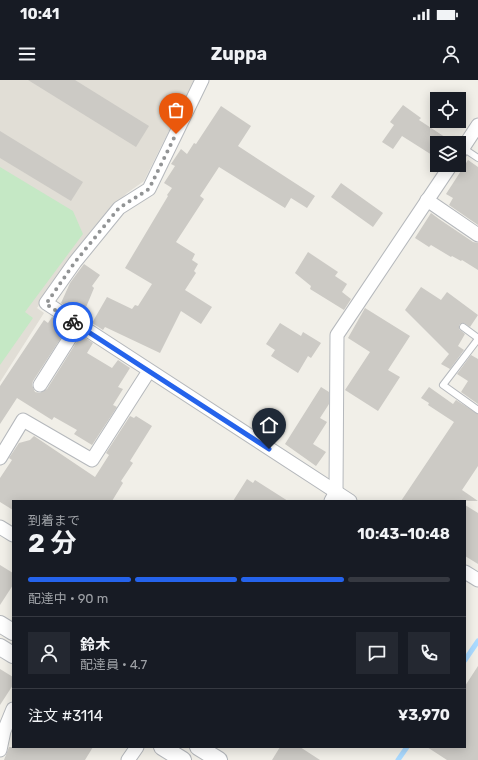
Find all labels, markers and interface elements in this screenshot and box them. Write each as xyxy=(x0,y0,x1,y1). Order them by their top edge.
text: 10:41 xyxy=(20,5,59,23)
icon: menu xyxy=(16,43,38,65)
text: Zuppa xyxy=(211,43,267,65)
icon: person xyxy=(440,43,462,65)
map controls xyxy=(430,92,466,172)
button: locate xyxy=(430,92,466,128)
pin xyxy=(159,93,193,134)
icon: bag xyxy=(165,99,187,121)
button: layers xyxy=(430,136,466,172)
courier xyxy=(53,302,93,342)
icon: bike xyxy=(62,311,84,333)
pin xyxy=(252,408,286,449)
icon: home xyxy=(258,414,280,436)
text: 到着まで xyxy=(28,513,80,528)
text: 10:43–10:48 xyxy=(357,525,450,543)
text: 2 分 xyxy=(28,528,76,559)
text: 配達中 · 90 m xyxy=(28,591,108,606)
button: person xyxy=(28,632,70,674)
button: chat xyxy=(356,632,398,674)
button: phone xyxy=(408,632,450,674)
text: 鈴木 xyxy=(80,636,110,654)
text: 配達員 · 4.7 xyxy=(80,657,147,672)
text: ¥3,970 xyxy=(398,706,450,724)
text: 注文 #3114 xyxy=(28,707,103,725)

